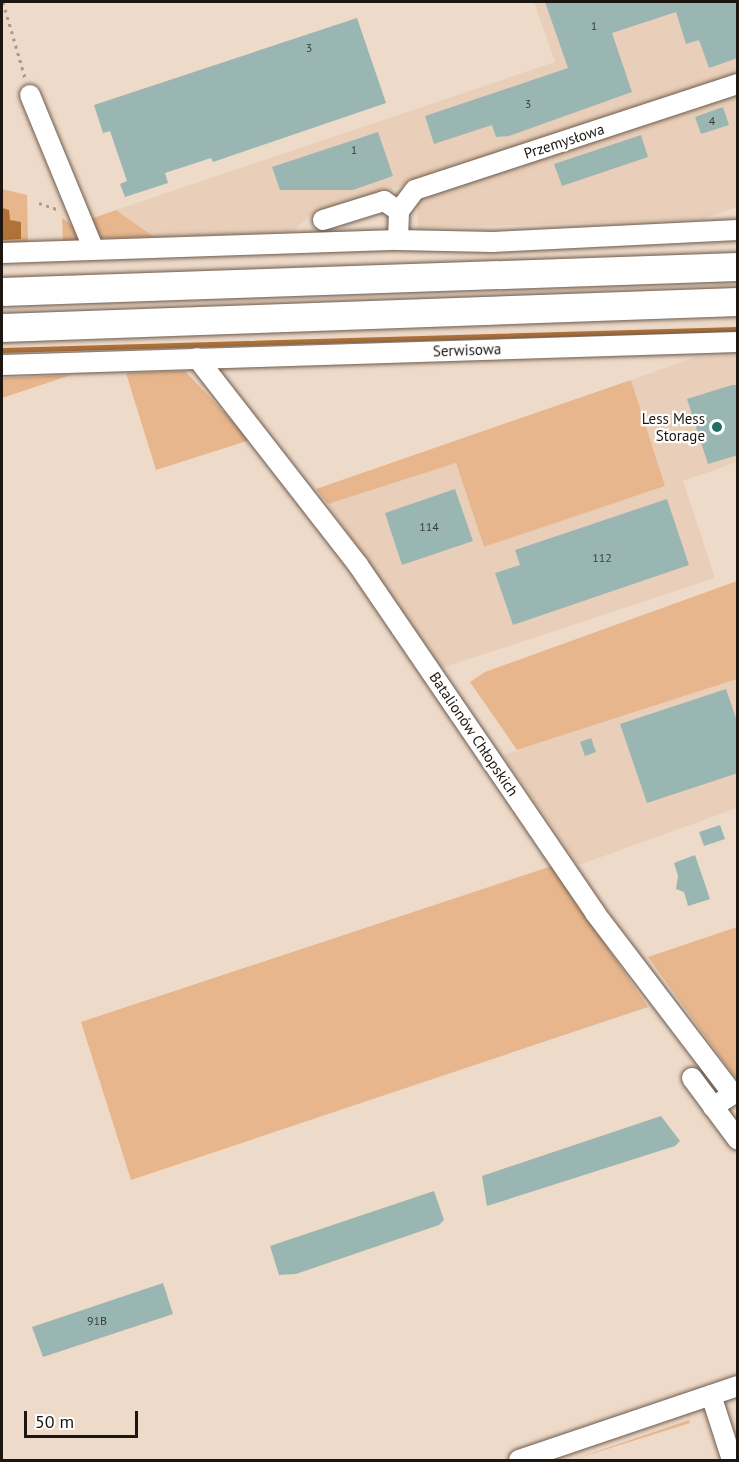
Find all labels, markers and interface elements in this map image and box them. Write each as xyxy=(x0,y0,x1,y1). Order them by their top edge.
house number: 1 xyxy=(591,19,597,33)
house number: 3 xyxy=(306,41,312,55)
house number: 3 xyxy=(525,97,531,111)
house number: 4 xyxy=(709,114,715,128)
street label: Przemysłowa xyxy=(522,120,606,162)
house number: 1 xyxy=(351,143,357,157)
street label: Serwisowa xyxy=(433,340,501,360)
place label: Less Mess Storage xyxy=(642,409,705,444)
marker: Less Mess Storage xyxy=(710,420,724,434)
house number: 114 xyxy=(419,520,439,534)
house number: 112 xyxy=(592,551,612,565)
street label: Batalionów Chłopskich xyxy=(426,668,522,800)
house number: 91B xyxy=(87,1314,107,1328)
scale bar xyxy=(27,1399,141,1437)
text: 50 m xyxy=(35,1410,74,1433)

